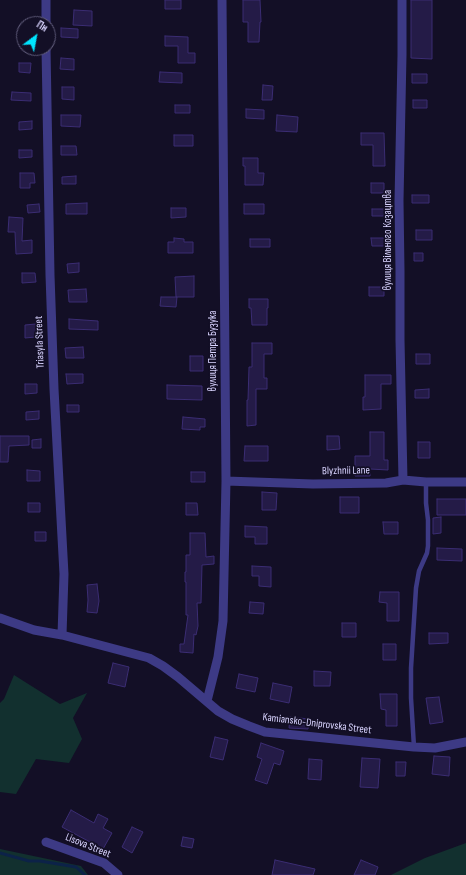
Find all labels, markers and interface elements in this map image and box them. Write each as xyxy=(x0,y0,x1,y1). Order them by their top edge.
north arrow xyxy=(16,16,56,56)
text: Пн xyxy=(34,18,50,35)
street label: вулиця Вільного Козацтва xyxy=(381,190,395,290)
street label: вулиця Петра Бузука xyxy=(206,311,220,391)
street label: Triasyla Street xyxy=(32,316,48,368)
street label: Blyzhnii Lane xyxy=(322,464,370,478)
street label: Kamiansko-Dniprovska Street xyxy=(262,711,372,737)
street label: Lisova Street xyxy=(63,831,113,861)

